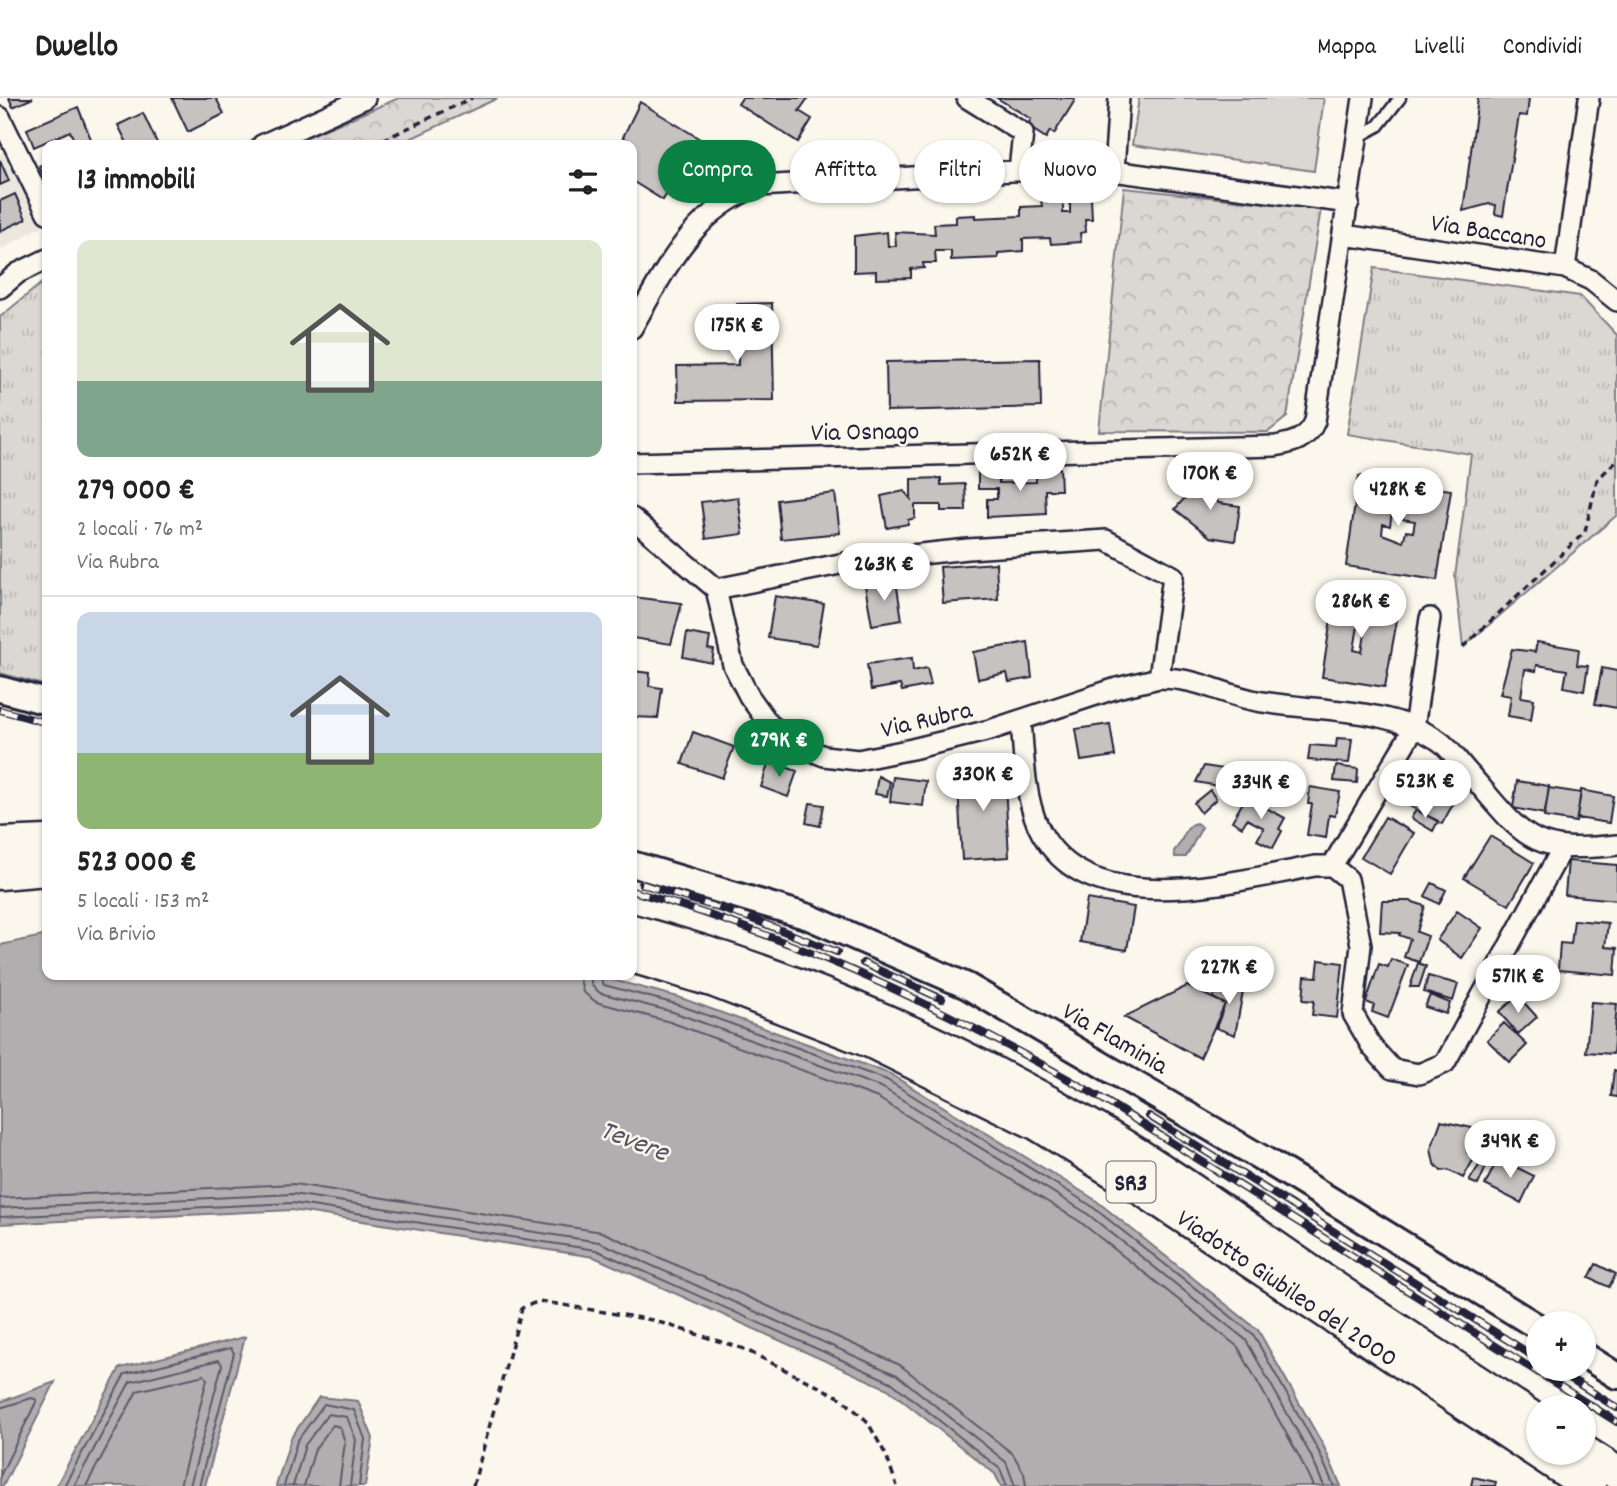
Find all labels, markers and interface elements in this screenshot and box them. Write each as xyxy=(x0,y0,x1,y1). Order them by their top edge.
text: Dwello xyxy=(35,25,118,72)
text: Mappa xyxy=(1317,31,1376,65)
text: Livelli xyxy=(1414,31,1465,65)
text: Condividi xyxy=(1503,31,1582,65)
chip: Compra xyxy=(658,140,776,203)
chip: Affitta xyxy=(790,140,900,203)
chip: Filtri xyxy=(914,140,1005,203)
chip: Nuovo xyxy=(1019,140,1121,203)
text: 13 immobili xyxy=(77,161,195,204)
icon: filters xyxy=(564,163,602,201)
street label: Via Baccano xyxy=(1428,206,1549,261)
icon: home xyxy=(277,285,403,411)
pin: 175K € xyxy=(680,304,794,364)
text: 175K € xyxy=(710,310,764,343)
street label: Via Osnago xyxy=(811,414,920,453)
pin: 652K € xyxy=(963,434,1077,493)
text: 652K € xyxy=(990,439,1050,472)
pin: 170K € xyxy=(1153,452,1267,512)
text: 170K € xyxy=(1182,458,1238,491)
pin: 428K € xyxy=(1341,468,1455,528)
text: 279 000 € xyxy=(77,471,195,514)
text: 428K € xyxy=(1369,474,1427,507)
text: 2 locali · 76 m² xyxy=(77,514,203,547)
pin: 263K € xyxy=(827,544,941,603)
text: Via Rubra xyxy=(77,547,159,580)
text: 263K € xyxy=(854,549,914,582)
pin: 286K € xyxy=(1304,580,1418,640)
text: 286K € xyxy=(1331,586,1391,619)
icon: home xyxy=(277,657,403,783)
street label: Via Rubra xyxy=(878,693,977,750)
pin: 279K € xyxy=(722,720,836,779)
text: 279K € xyxy=(750,725,808,758)
pin: 330K € xyxy=(926,754,1040,813)
text: 330K € xyxy=(952,759,1014,792)
pin: 523K € xyxy=(1368,760,1482,820)
pin: 334K € xyxy=(1204,762,1318,821)
text: 523K € xyxy=(1395,766,1455,799)
text: 334K € xyxy=(1232,767,1290,800)
text: 523 000 € xyxy=(77,843,197,886)
text: 5 locali · 153 m² xyxy=(77,886,209,919)
text: Via Brivio xyxy=(77,919,156,952)
pin: 227K € xyxy=(1172,946,1286,1006)
text: 227K € xyxy=(1200,952,1258,985)
pin: 571K € xyxy=(1461,956,1575,1015)
text: 571K € xyxy=(1491,961,1545,994)
street label: Via Flaminia xyxy=(1054,995,1175,1086)
water label: Tevere xyxy=(593,1112,675,1176)
pin: 349K € xyxy=(1453,1121,1567,1180)
text: 349K € xyxy=(1480,1126,1540,1159)
road number: SR3 xyxy=(1106,1162,1156,1202)
street label: Viadotto Giubileo del 2000 xyxy=(1168,1202,1404,1378)
map controls xyxy=(1526,1311,1596,1465)
button: + xyxy=(1526,1311,1596,1381)
button: − xyxy=(1526,1395,1596,1465)

